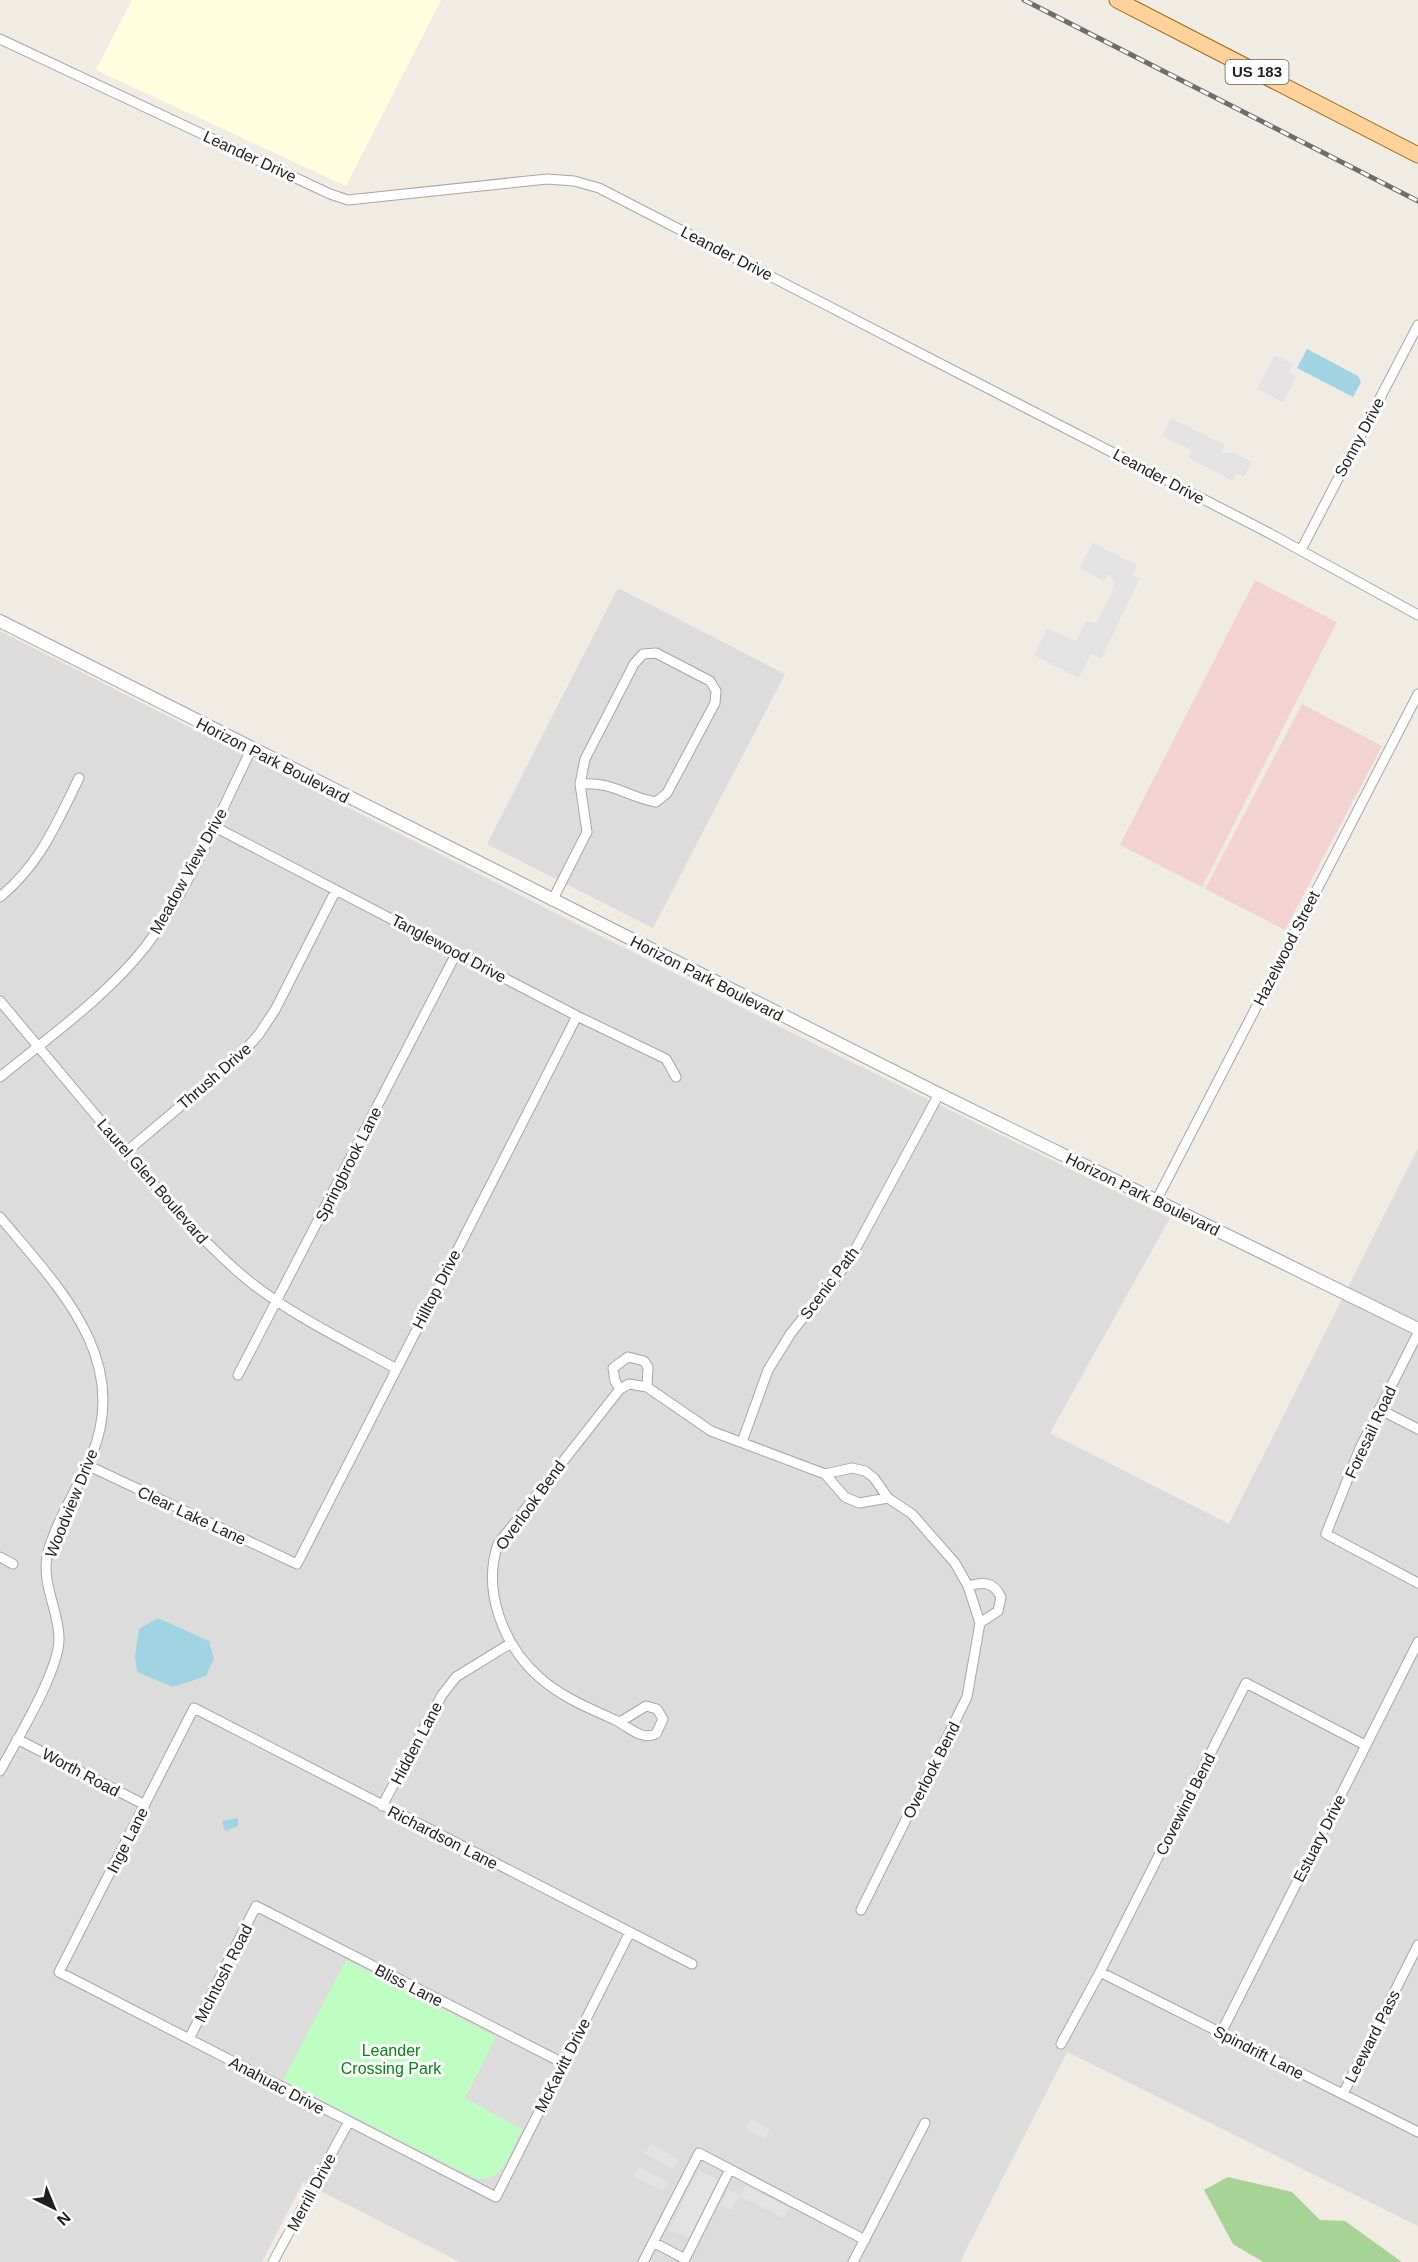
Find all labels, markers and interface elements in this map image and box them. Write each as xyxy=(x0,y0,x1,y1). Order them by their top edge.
road number: US 183 xyxy=(1226,60,1288,84)
street label: Leander Drive xyxy=(201,128,299,185)
street label: Leander Drive xyxy=(678,223,775,284)
street label: Sonny Drive xyxy=(1331,395,1387,480)
street label: Leander Drive xyxy=(1110,445,1207,508)
street label: Horizon Park Boulevard xyxy=(194,715,352,806)
street label: Meadow View Drive xyxy=(147,805,230,937)
street label: Hazelwood Street xyxy=(1250,888,1323,1008)
street label: Tanglewood Drive xyxy=(389,911,509,986)
street label: Horizon Park Boulevard xyxy=(628,933,786,1024)
street label: Thrush Drive xyxy=(174,1040,255,1113)
street label: Springbrook Lane xyxy=(312,1104,385,1224)
street label: Laurel Glen Boulevard xyxy=(94,1116,211,1247)
street label: Horizon Park Boulevard xyxy=(1063,1150,1222,1239)
street label: Scenic Path xyxy=(797,1244,862,1323)
street label: Hilltop Drive xyxy=(409,1247,464,1332)
street label: Foresail Road xyxy=(1342,1383,1399,1481)
street label: Woodview Drive xyxy=(42,1446,101,1560)
street label: Overlook Bend xyxy=(492,1457,568,1553)
street label: Clear Lake Lane xyxy=(135,1483,249,1548)
street label: Hidden Lane xyxy=(388,1699,445,1787)
street label: Overlook Bend xyxy=(900,1719,963,1821)
street label: Worth Road xyxy=(39,1745,122,1800)
street label: Covewind Bend xyxy=(1152,1750,1218,1858)
street label: Estuary Drive xyxy=(1290,1792,1349,1885)
street label: Richardson Lane xyxy=(385,1802,501,1873)
street label: Inge Lane xyxy=(104,1805,151,1876)
street label: McIntosh Road xyxy=(191,1921,255,2025)
street label: Bliss Lane xyxy=(372,1961,446,2010)
street label: Leeward Pass xyxy=(1342,1987,1403,2085)
street label: McKavitt Drive xyxy=(531,2015,593,2115)
street label: Spindrift Lane xyxy=(1211,2022,1307,2082)
park label: Leander Crossing Park xyxy=(341,2042,442,2077)
street label: Anahuac Drive xyxy=(226,2053,327,2118)
street label: Merrill Drive xyxy=(284,2150,339,2234)
north arrow xyxy=(24,2178,84,2238)
text: N xyxy=(54,2208,74,2229)

